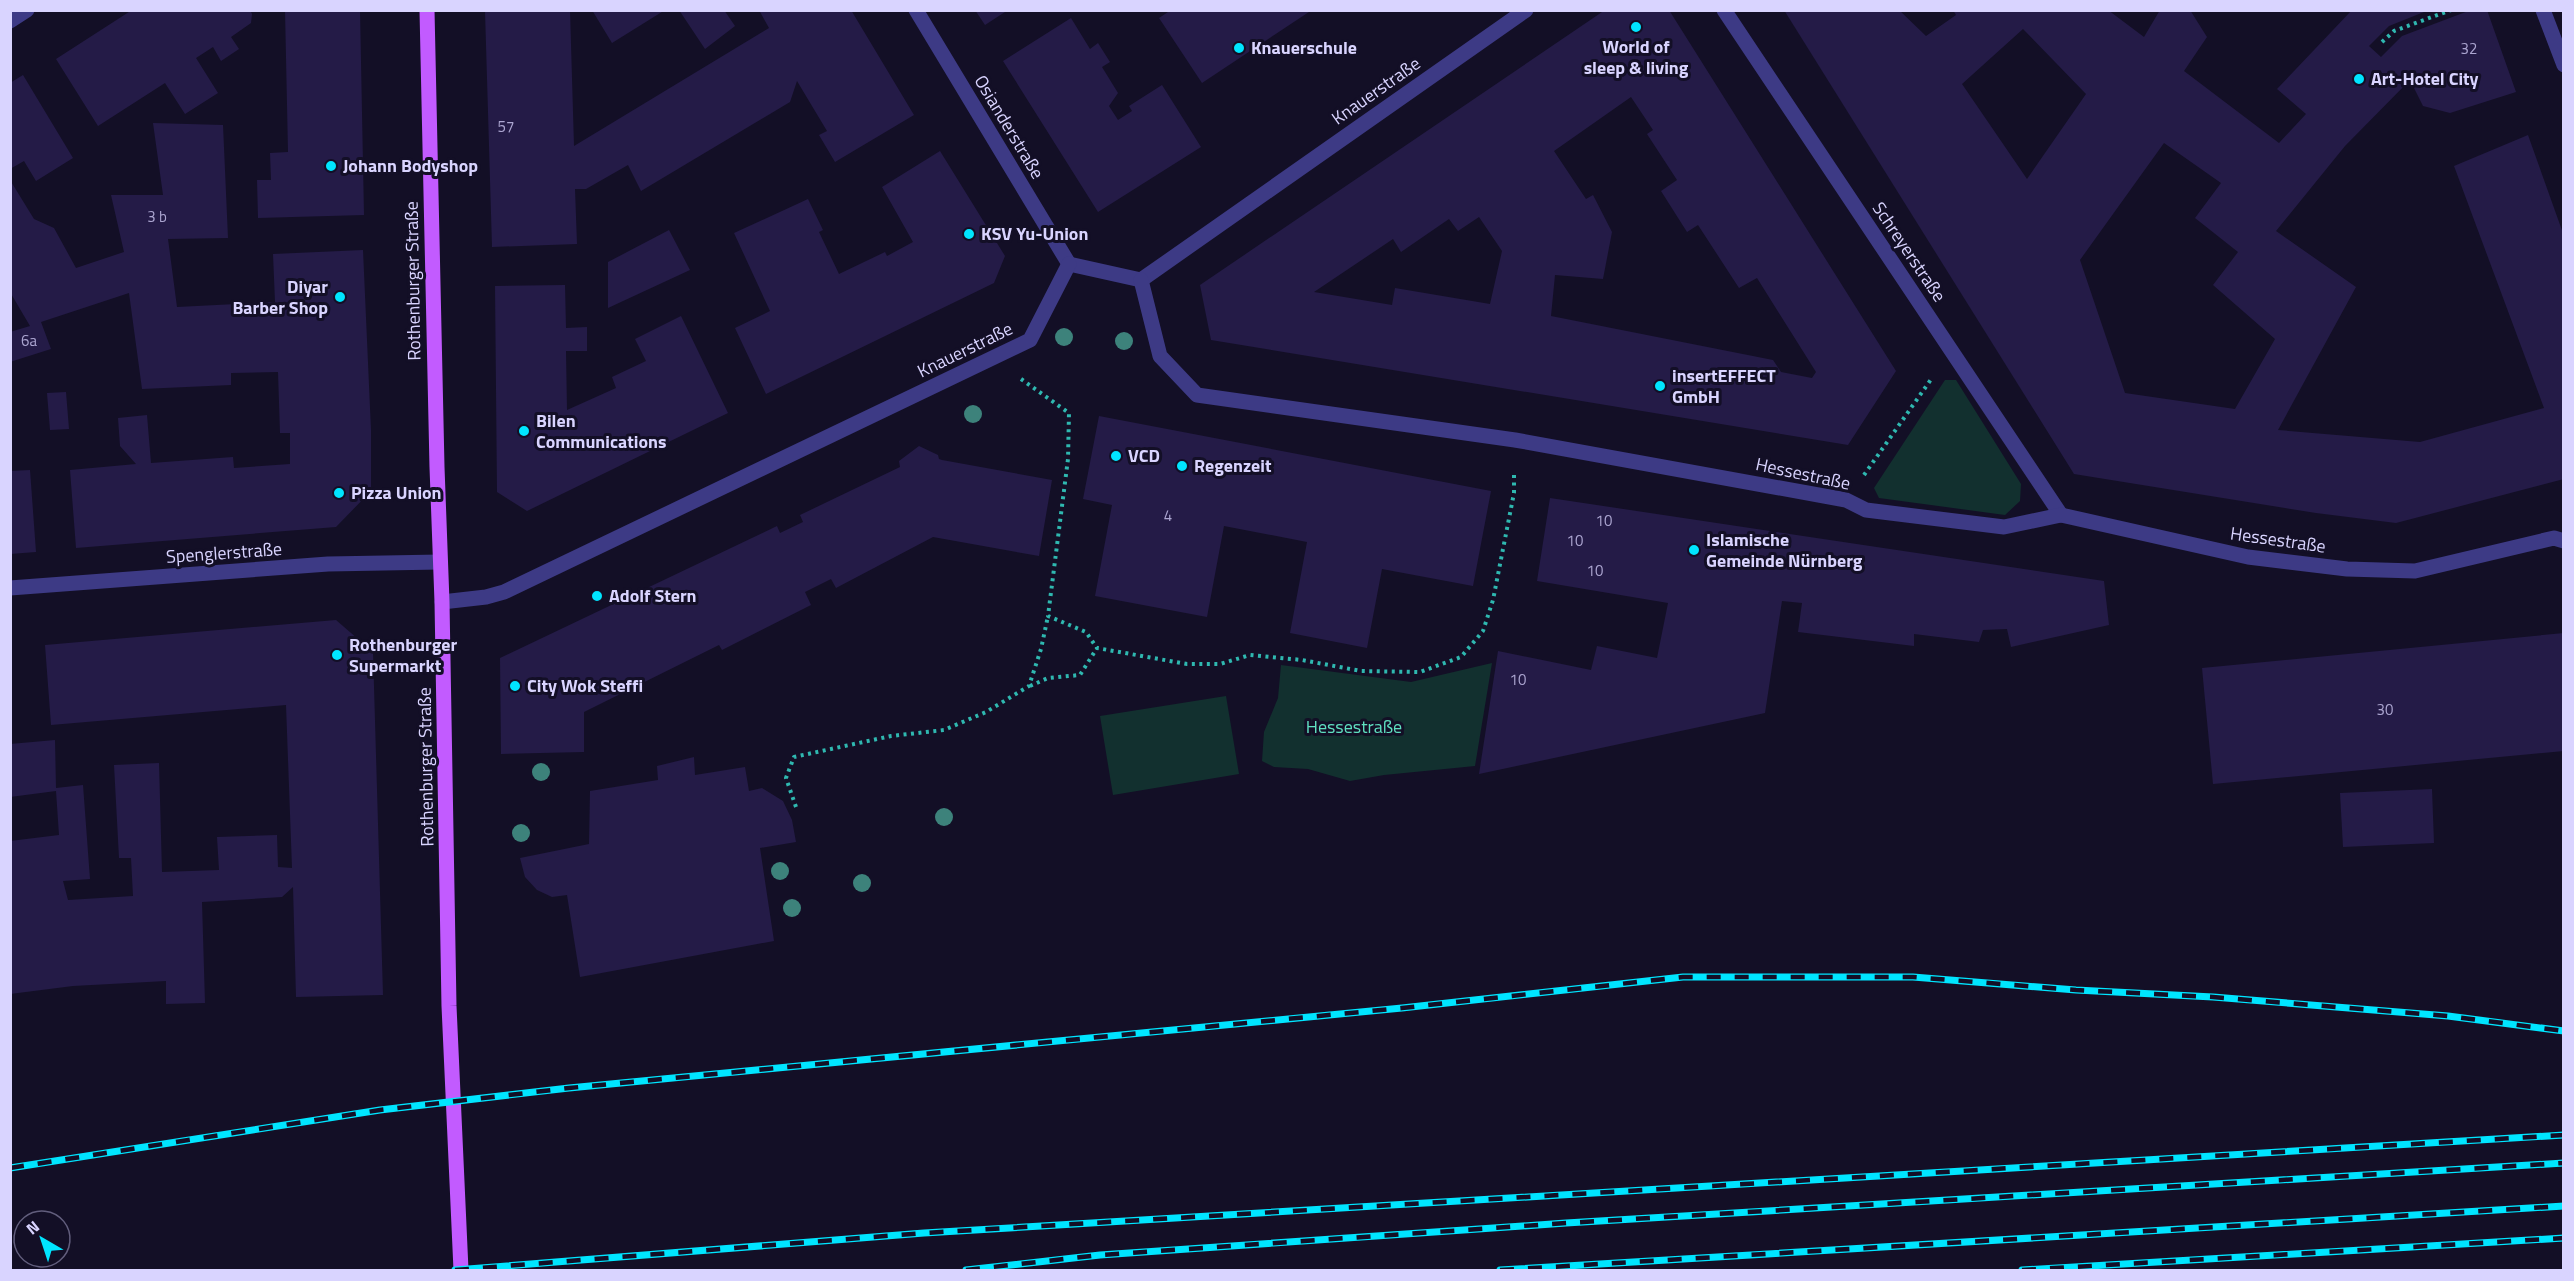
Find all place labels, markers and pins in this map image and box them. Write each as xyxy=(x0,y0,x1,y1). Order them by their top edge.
marker: World of sleep & living xyxy=(1629,20,1643,34)
place label: World of sleep & living xyxy=(1584,33,1689,81)
place label: Knauerschule xyxy=(1251,34,1357,61)
marker: Knauerschule xyxy=(1232,41,1246,55)
place label: Art-Hotel City xyxy=(2371,65,2479,92)
marker: Art-Hotel City xyxy=(2352,72,2366,86)
place label: Johann Bodyshop xyxy=(343,152,478,179)
marker: Johann Bodyshop xyxy=(324,159,338,173)
place label: KSV Yu-Union xyxy=(981,220,1088,247)
marker: KSV Yu-Union xyxy=(962,227,976,241)
place label: Diyar Barber Shop xyxy=(232,273,328,321)
marker: Diyar Barber Shop xyxy=(333,290,347,304)
place label: insertEFFECT GmbH xyxy=(1672,362,1776,410)
marker: insertEFFECT GmbH xyxy=(1653,379,1667,393)
place label: Bilen Communications xyxy=(536,407,666,455)
marker: Bilen Communications xyxy=(517,424,531,438)
place label: VCD xyxy=(1128,442,1160,469)
marker: VCD xyxy=(1109,449,1123,463)
place label: Regenzeit xyxy=(1194,452,1272,479)
marker: Regenzeit xyxy=(1175,459,1189,473)
place label: Pizza Union xyxy=(351,479,442,506)
marker: Pizza Union xyxy=(332,486,346,500)
place label: Islamische Gemeinde Nürnberg xyxy=(1706,526,1863,574)
marker: Islamische Gemeinde Nürnberg xyxy=(1687,543,1701,557)
place label: Adolf Stern xyxy=(609,582,697,609)
marker: Adolf Stern xyxy=(590,589,604,603)
place label: Rothenburger Supermarkt xyxy=(349,631,457,679)
marker: Rothenburger Supermarkt xyxy=(330,648,344,662)
place label: City Wok Steffi xyxy=(527,672,643,699)
marker: City Wok Steffi xyxy=(508,679,522,693)

